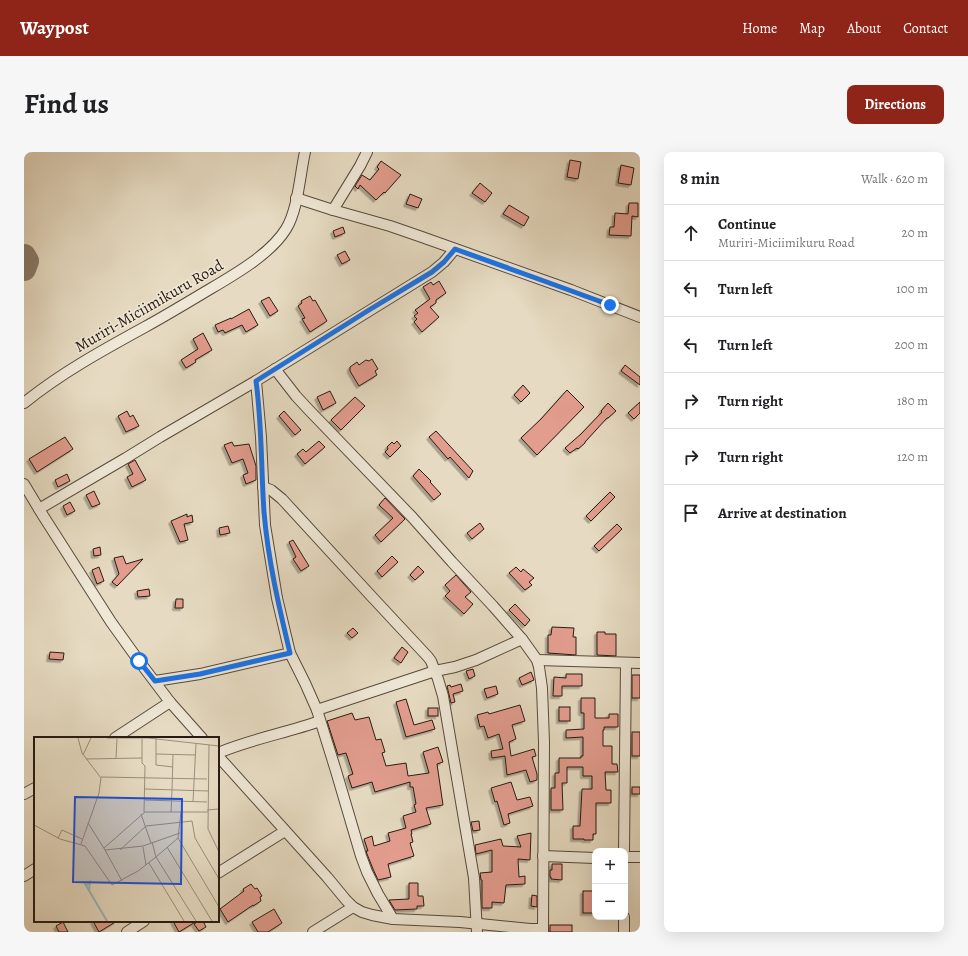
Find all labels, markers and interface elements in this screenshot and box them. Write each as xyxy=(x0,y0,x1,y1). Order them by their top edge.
text: Waypost xyxy=(20,15,89,41)
text: Home xyxy=(742,19,777,38)
text: Map xyxy=(799,19,825,38)
text: About xyxy=(847,19,881,38)
text: Contact xyxy=(903,19,948,38)
text: Find us xyxy=(24,85,109,123)
button: Directions xyxy=(847,85,944,124)
text: 8 min xyxy=(680,167,720,190)
text: Walk · 620 m xyxy=(861,170,928,187)
text: Continue xyxy=(718,214,776,234)
icon: ahead xyxy=(680,222,702,244)
text: 20 m xyxy=(902,224,928,241)
text: Muriri-Miciimikuru Road xyxy=(718,234,855,251)
street label: Muriri-Miciimikuru Road xyxy=(71,254,228,358)
icon: left xyxy=(680,278,702,300)
text: Turn left xyxy=(718,279,773,299)
text: 100 m xyxy=(896,280,928,297)
route end xyxy=(601,296,619,314)
icon: left xyxy=(680,334,702,356)
text: Turn left xyxy=(718,335,773,355)
text: 200 m xyxy=(895,336,928,353)
icon: right xyxy=(680,390,702,412)
text: Turn right xyxy=(718,391,783,411)
text: 180 m xyxy=(897,392,928,409)
icon: right xyxy=(680,446,702,468)
text: Turn right xyxy=(718,447,783,467)
text: 120 m xyxy=(897,448,928,465)
icon: arrive xyxy=(680,502,702,524)
text: Arrive at destination xyxy=(718,503,847,523)
route start xyxy=(130,652,148,670)
inset map xyxy=(34,737,219,922)
map controls xyxy=(592,848,628,920)
button: + xyxy=(592,848,628,884)
button: − xyxy=(592,884,628,920)

